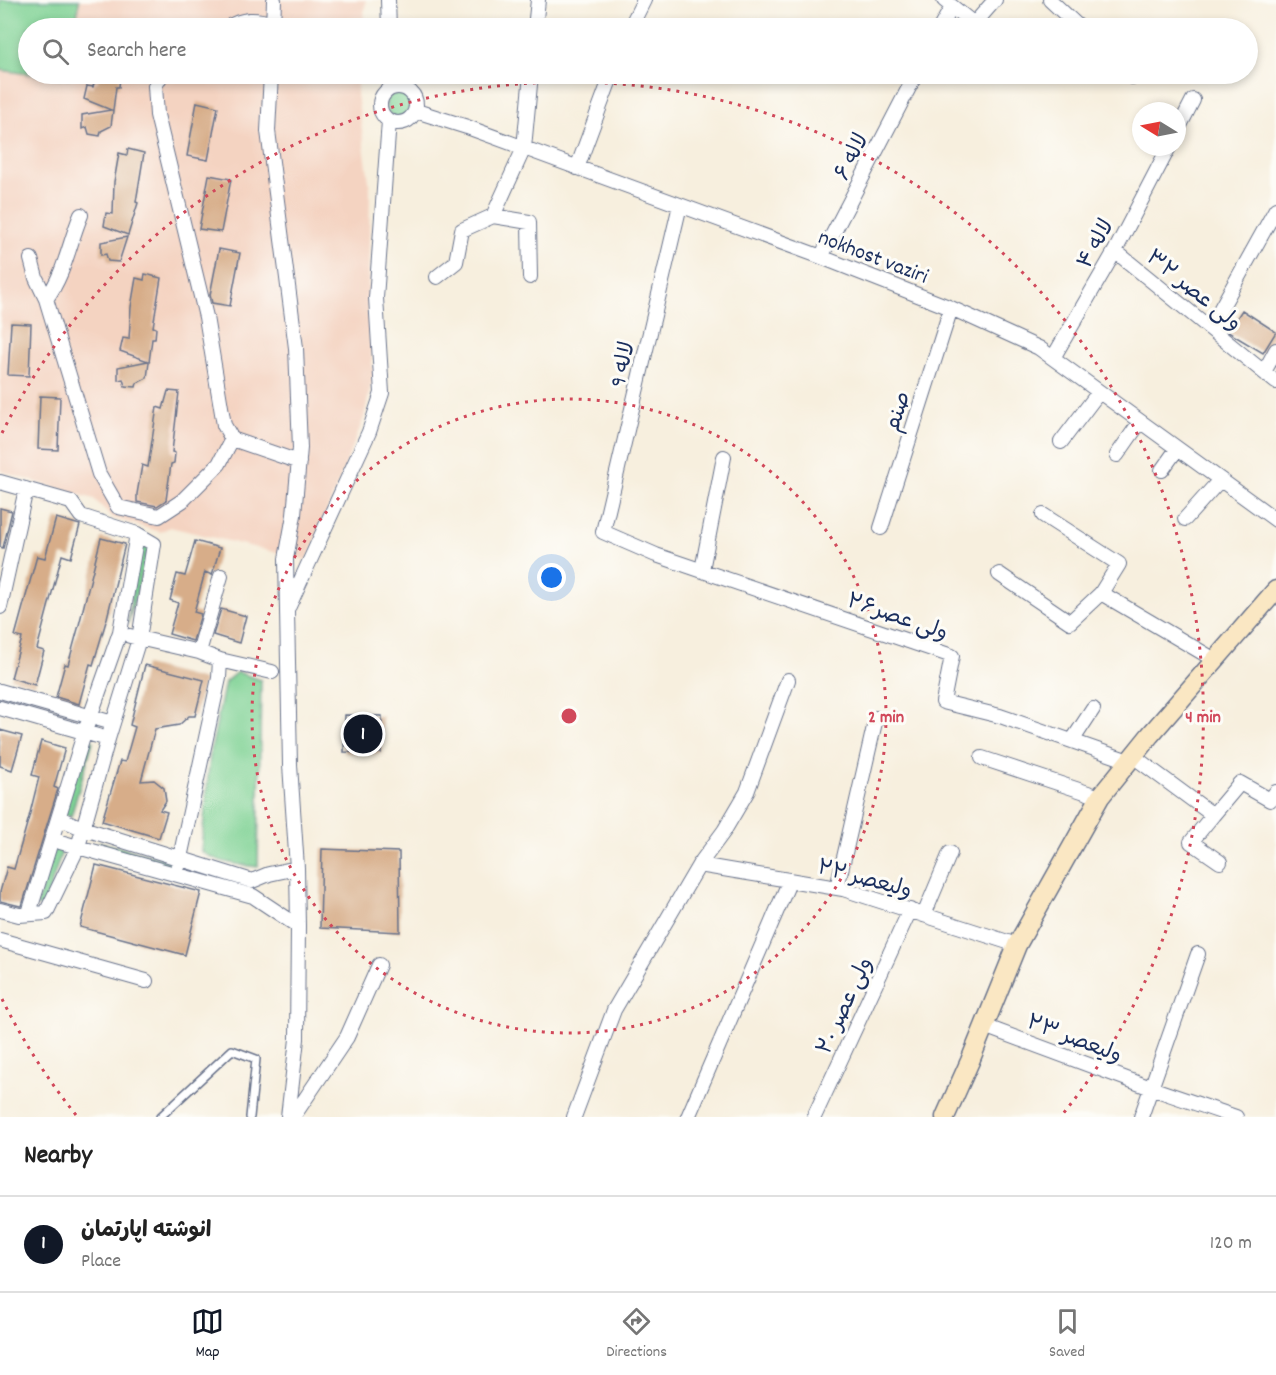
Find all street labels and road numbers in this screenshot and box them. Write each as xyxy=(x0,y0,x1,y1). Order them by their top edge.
street label: لاله ۶ xyxy=(828,129,878,187)
street label: لاله ۴ xyxy=(1071,214,1123,275)
street label: nokhost vaziri xyxy=(813,223,932,293)
street label: ولی عصر ۳۲ xyxy=(1138,244,1247,340)
street label: لاله 9 xyxy=(604,339,645,391)
street label: صنم xyxy=(878,388,920,436)
street label: ولی عصر۲۶ xyxy=(842,587,952,650)
street label: ولیعصر ۲۲ xyxy=(813,853,915,908)
street label: ولی عصر ۲۰ xyxy=(810,953,882,1060)
street label: ولیعصر ۲۳ xyxy=(1022,1008,1126,1073)

